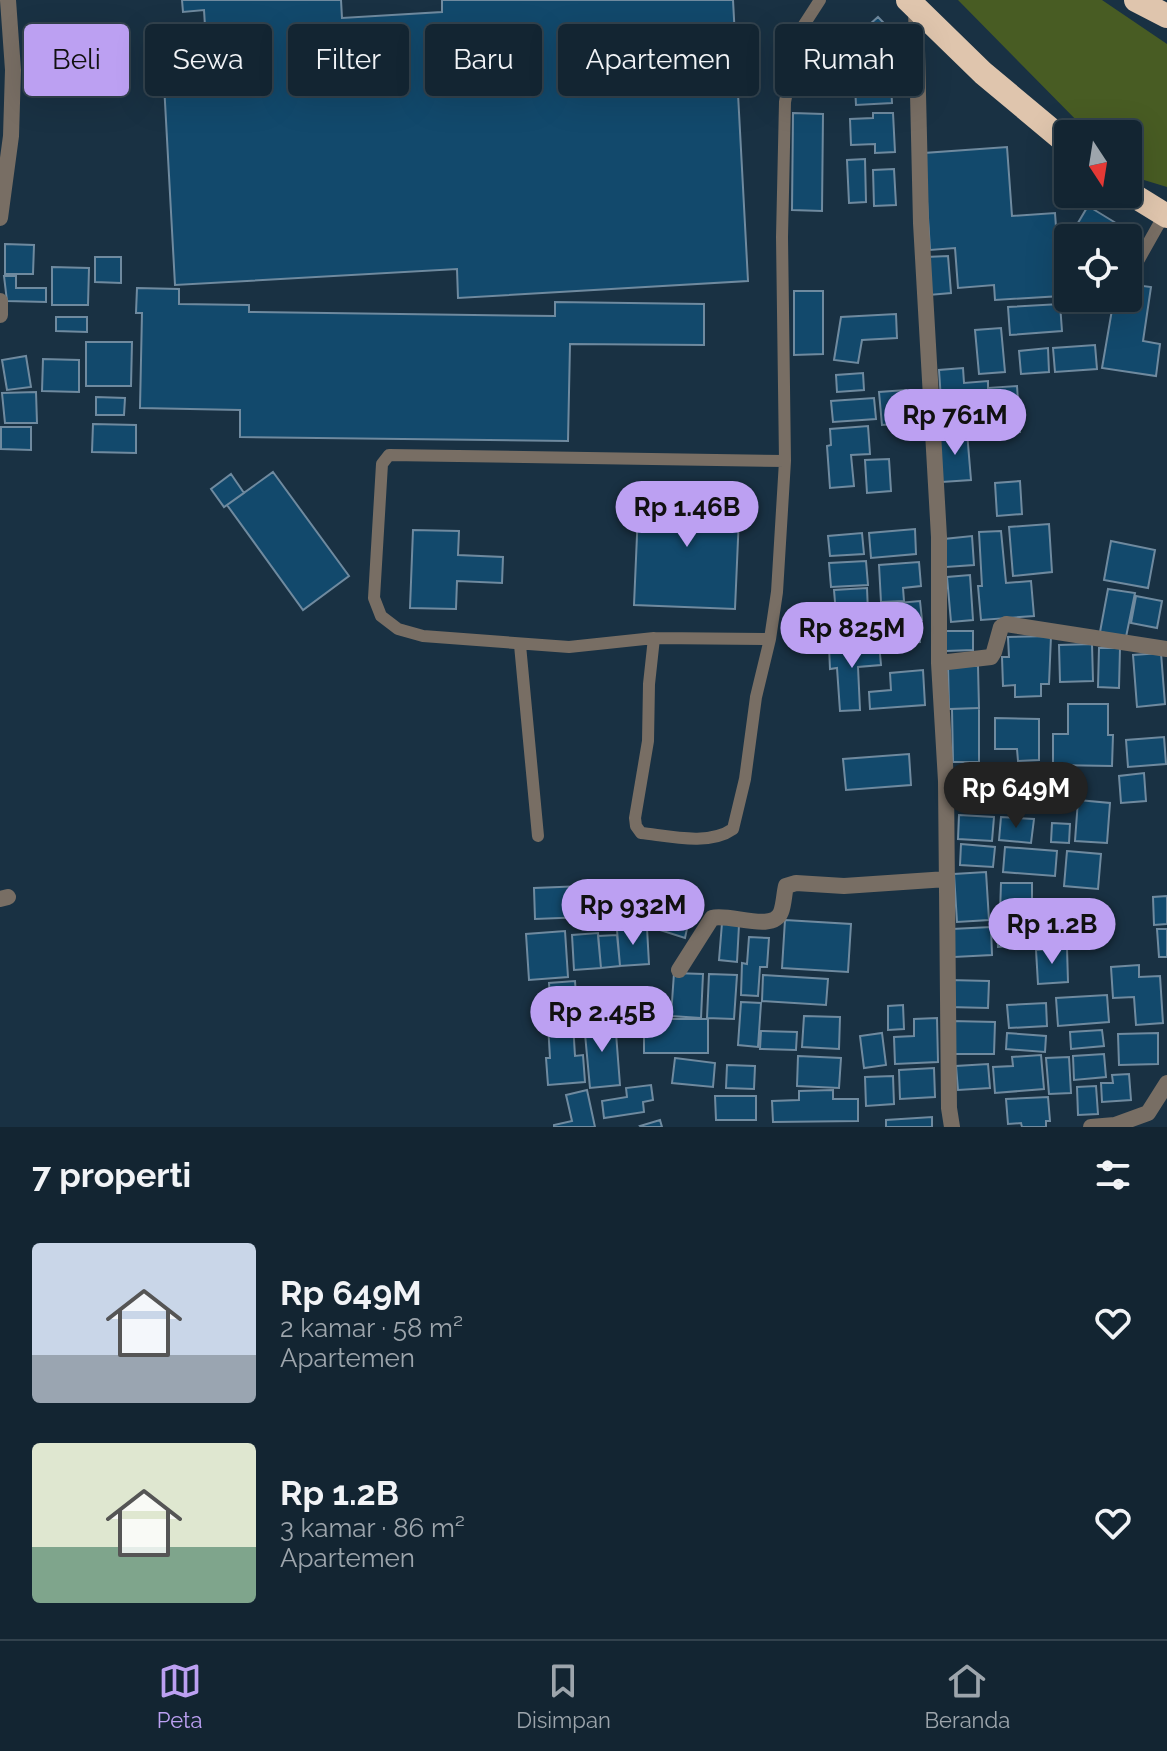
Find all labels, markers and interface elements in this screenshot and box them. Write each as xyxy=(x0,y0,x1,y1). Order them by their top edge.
chip: Beli xyxy=(24,24,129,96)
chip: Sewa xyxy=(145,24,272,96)
chip: Filter xyxy=(288,24,409,96)
chip: Baru xyxy=(425,24,542,96)
chip: Apartemen xyxy=(558,24,759,96)
chip: Rumah xyxy=(775,24,923,96)
north arrow xyxy=(1054,120,1142,208)
map controls xyxy=(1054,120,1142,312)
button: locate xyxy=(1054,224,1142,312)
pin: Rp 761M xyxy=(881,389,1029,457)
text: Rp 761M xyxy=(902,400,1008,430)
pin: Rp 1.46B xyxy=(604,481,770,549)
text: Rp 1.46B xyxy=(634,492,740,522)
pin: Rp 825M xyxy=(778,602,926,670)
text: Rp 825M xyxy=(798,613,906,643)
pin: Rp 649M xyxy=(942,762,1090,830)
text: Rp 649M xyxy=(962,773,1070,803)
pin: Rp 932M xyxy=(559,879,707,947)
text: Rp 932M xyxy=(580,890,686,920)
pin: Rp 1.2B xyxy=(978,898,1126,966)
text: Rp 1.2B xyxy=(1007,909,1097,939)
pin: Rp 2.45B xyxy=(519,986,685,1054)
text: Rp 2.45B xyxy=(548,997,656,1027)
icon: filters xyxy=(1091,1153,1135,1197)
text: 7 properti xyxy=(32,1155,191,1195)
text: Rp 649M xyxy=(280,1273,422,1313)
icon: home xyxy=(96,1275,192,1371)
icon: heart xyxy=(1091,1301,1135,1345)
text: 2 kamar · 58 m² xyxy=(280,1313,463,1343)
text: Apartemen xyxy=(280,1343,415,1373)
text: Rp 1.2B xyxy=(280,1473,399,1513)
icon: home xyxy=(96,1475,192,1571)
icon: heart xyxy=(1091,1501,1135,1545)
text: 3 kamar · 86 m² xyxy=(280,1513,465,1543)
text: Apartemen xyxy=(280,1543,415,1573)
tab: Peta xyxy=(157,1659,202,1733)
tab: Disimpan xyxy=(516,1659,611,1733)
tab: Beranda xyxy=(924,1659,1010,1733)

